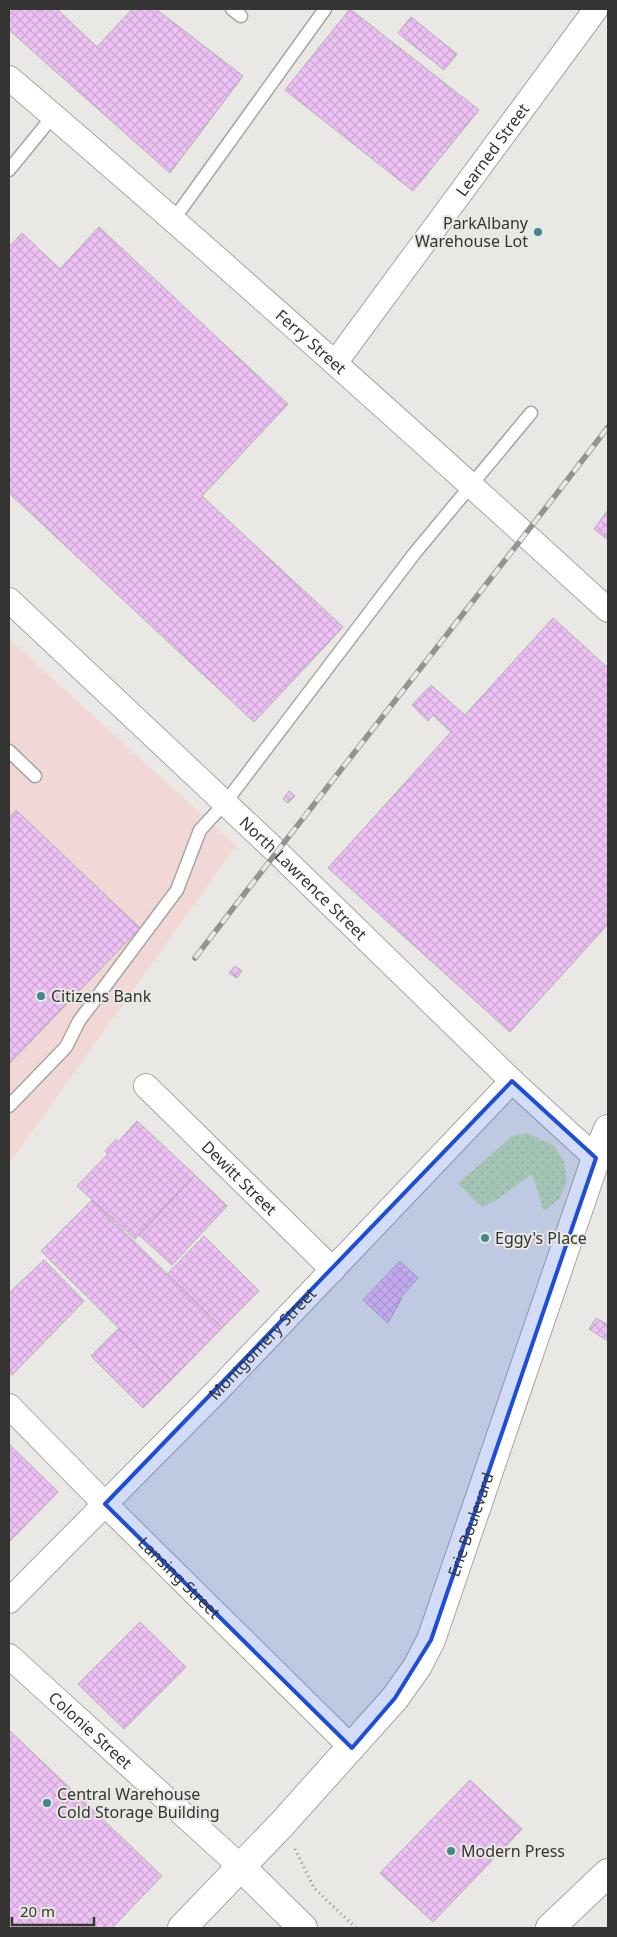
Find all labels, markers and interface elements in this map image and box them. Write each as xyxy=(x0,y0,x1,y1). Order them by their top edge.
street label: Learned Street xyxy=(451,98,534,201)
place label: ParkAlbany Warehouse Lot xyxy=(415,212,529,252)
marker: ParkAlbany Warehouse Lot xyxy=(532,226,544,238)
street label: Ferry Street xyxy=(271,304,351,379)
street label: North Lawrence Street xyxy=(235,811,372,945)
place label: Citizens Bank xyxy=(51,985,152,1007)
marker: Citizens Bank xyxy=(35,990,47,1002)
street label: Dewitt Street xyxy=(197,1136,282,1220)
place label: Eggy's Place xyxy=(495,1227,587,1249)
marker: Eggy's Place xyxy=(479,1232,491,1244)
street label: Montgomery Street xyxy=(203,1283,321,1404)
street label: Erie Boulevard xyxy=(442,1469,499,1580)
street label: Lansing Street xyxy=(134,1532,226,1623)
street label: Colonie Street xyxy=(44,1686,137,1774)
place label: Central Warehouse Cold Storage Building xyxy=(57,1783,220,1823)
marker: Central Warehouse Cold Storage Building xyxy=(41,1797,53,1809)
place label: Modern Press xyxy=(461,1840,565,1862)
marker: Modern Press xyxy=(445,1845,457,1857)
scale bar xyxy=(12,1894,95,1926)
text: 20 m xyxy=(20,1901,55,1921)

